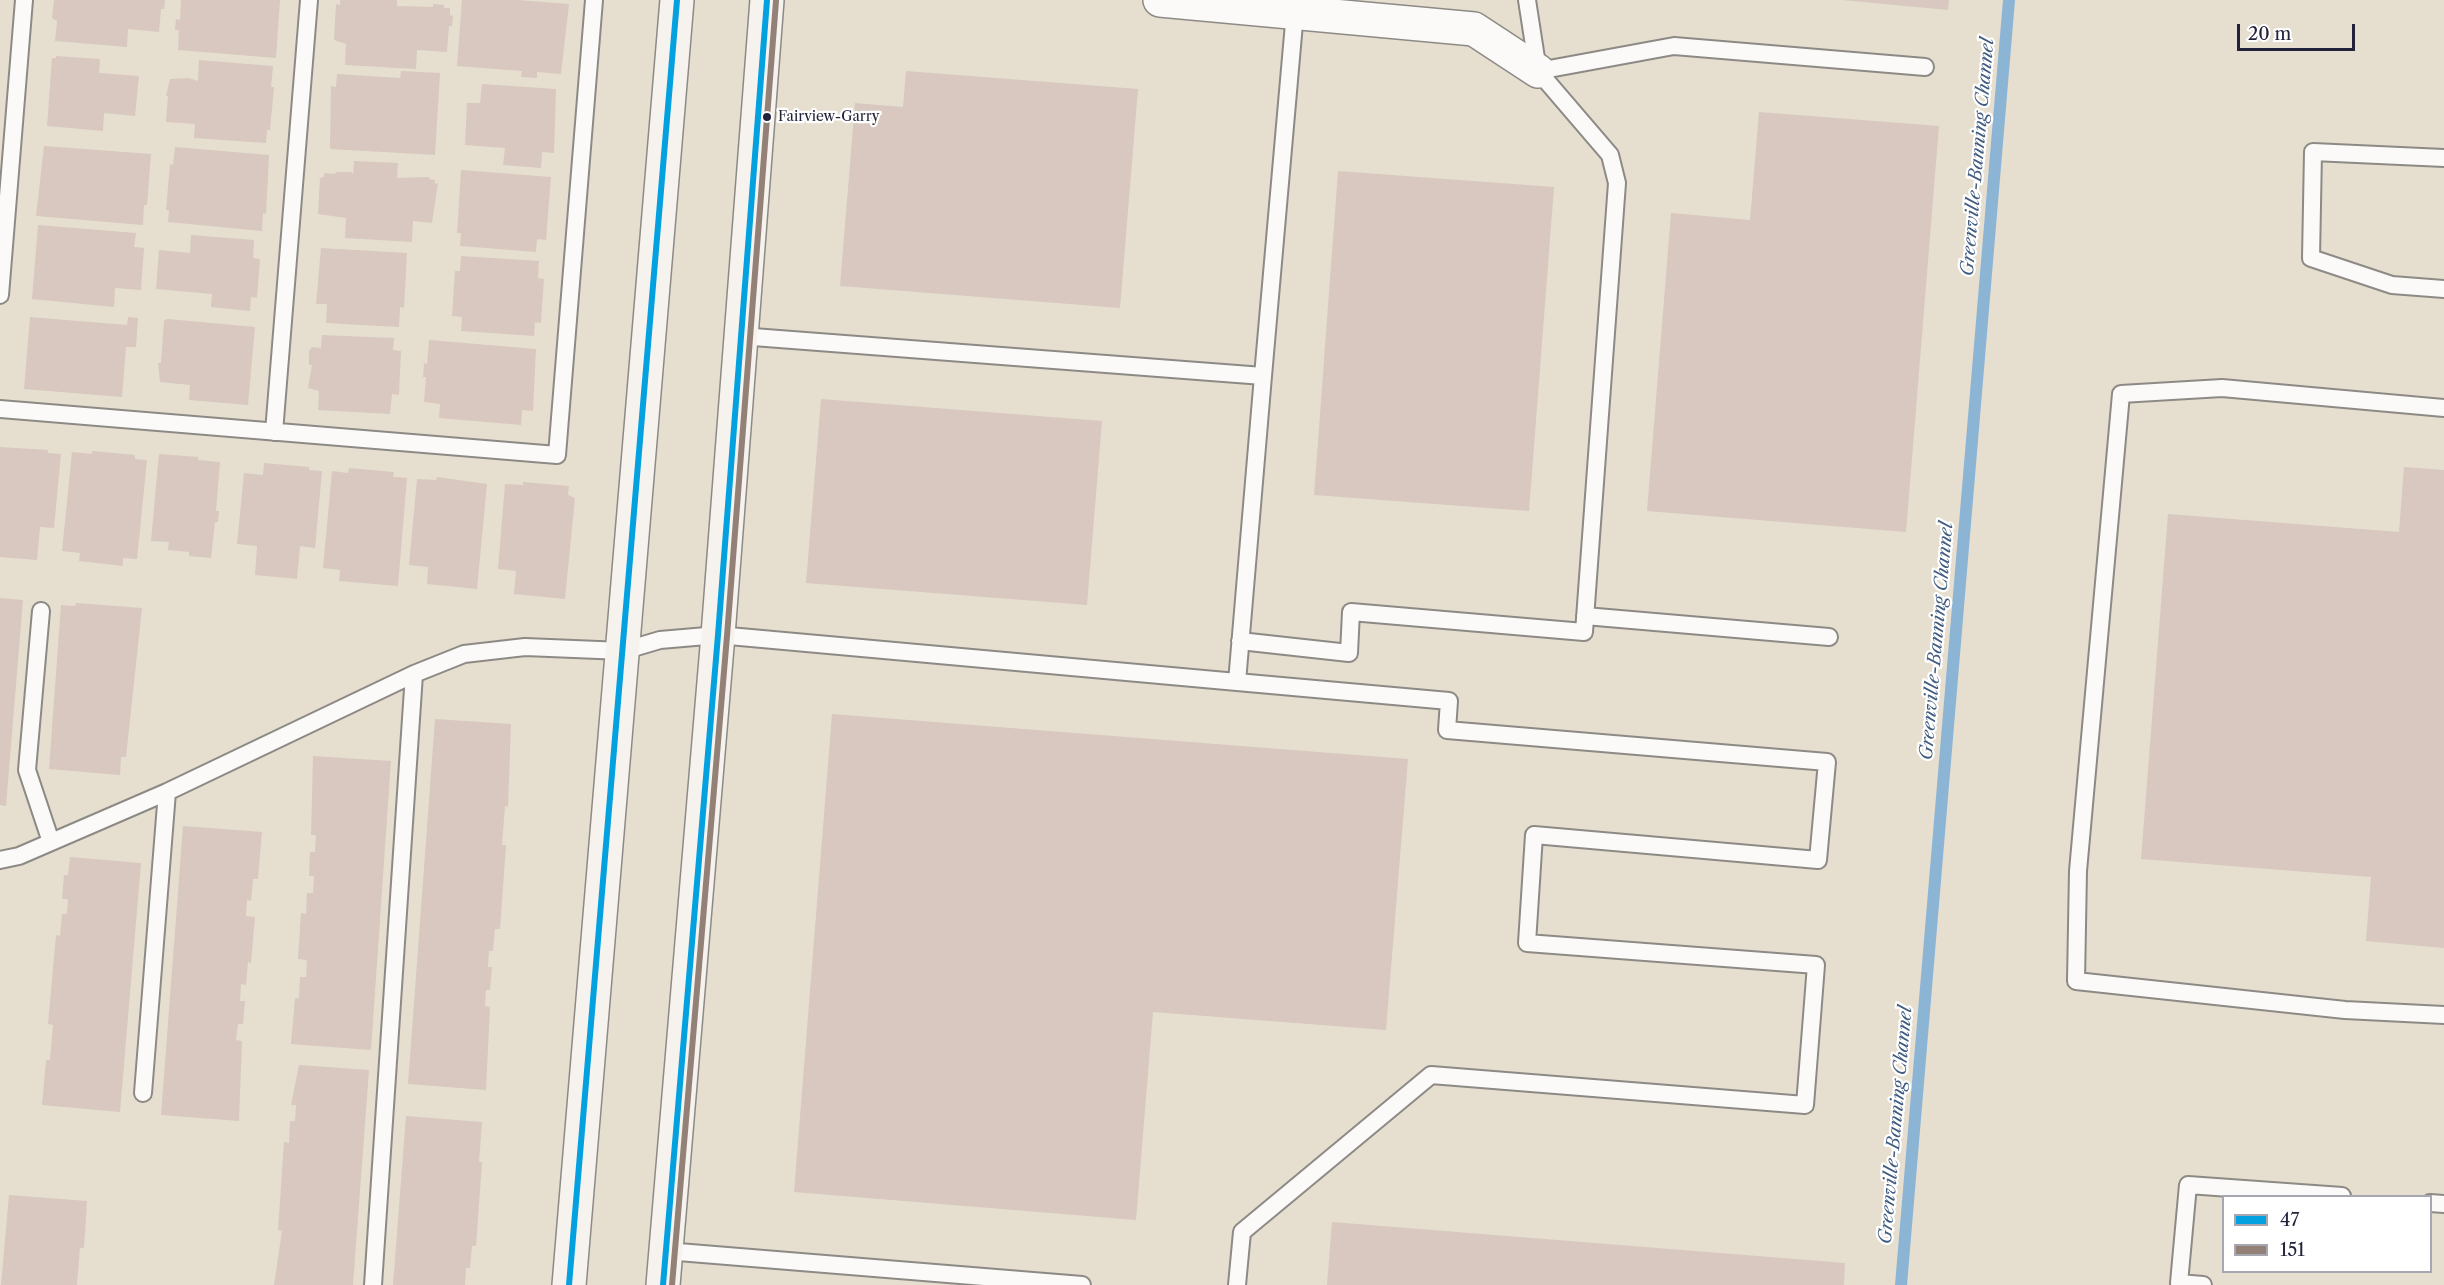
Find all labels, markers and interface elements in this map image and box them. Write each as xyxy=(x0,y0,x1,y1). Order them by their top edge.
scale bar xyxy=(2240,12,2358,50)
text: 20 m xyxy=(2248,23,2291,45)
water label: Greenville-Banning Channel xyxy=(1957,37,1999,277)
place label: Fairview-Garry xyxy=(778,109,879,125)
marker: Fairview-Garry xyxy=(761,111,773,123)
water label: Greenville-Banning Channel xyxy=(1916,521,1958,761)
water label: Greenville-Banning Channel xyxy=(1875,1005,1917,1245)
legend xyxy=(2222,1195,2432,1273)
text: 47 xyxy=(2280,1209,2299,1231)
text: 151 xyxy=(2280,1239,2305,1261)

